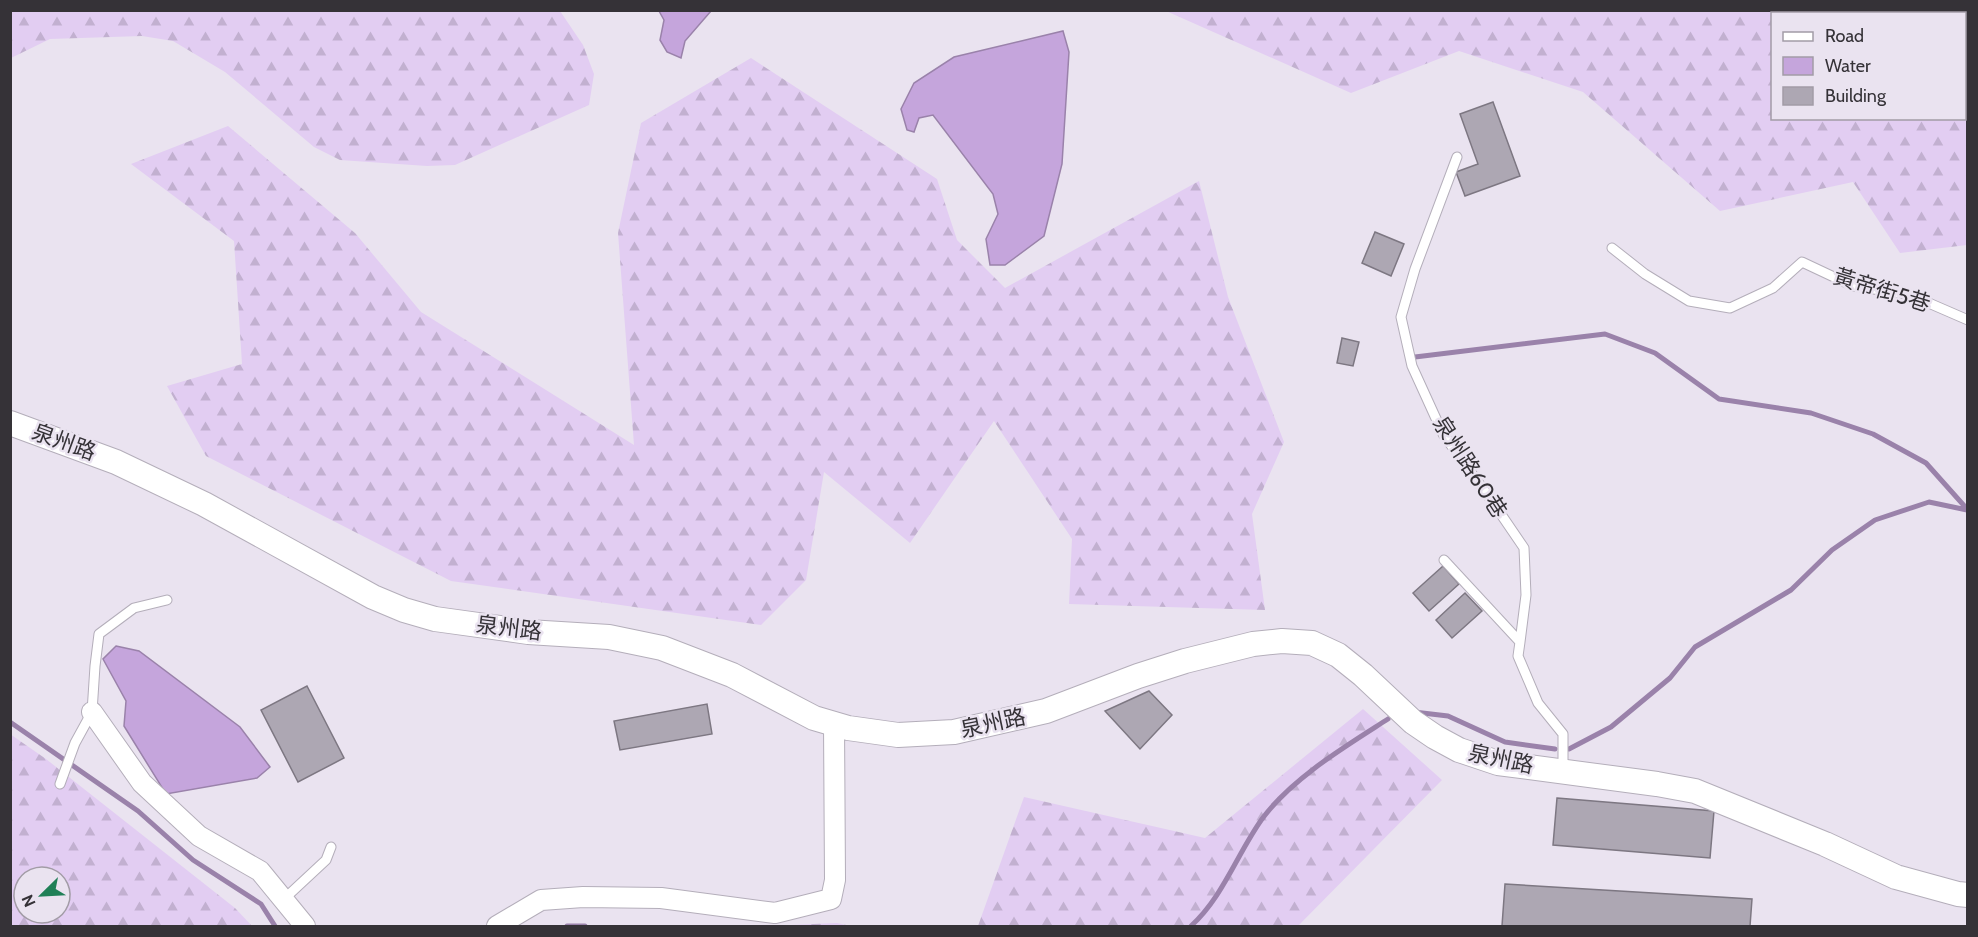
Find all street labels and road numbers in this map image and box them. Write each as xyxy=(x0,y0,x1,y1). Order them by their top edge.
street label: 黃帝街5巷 xyxy=(1830,262,1934,318)
street label: 泉州路60巷 xyxy=(1427,411,1513,523)
street label: 泉州路 xyxy=(28,418,100,466)
street label: 泉州路 xyxy=(475,611,543,645)
street label: 泉州路 xyxy=(958,703,1028,743)
street label: 泉州路 xyxy=(1466,739,1536,779)

